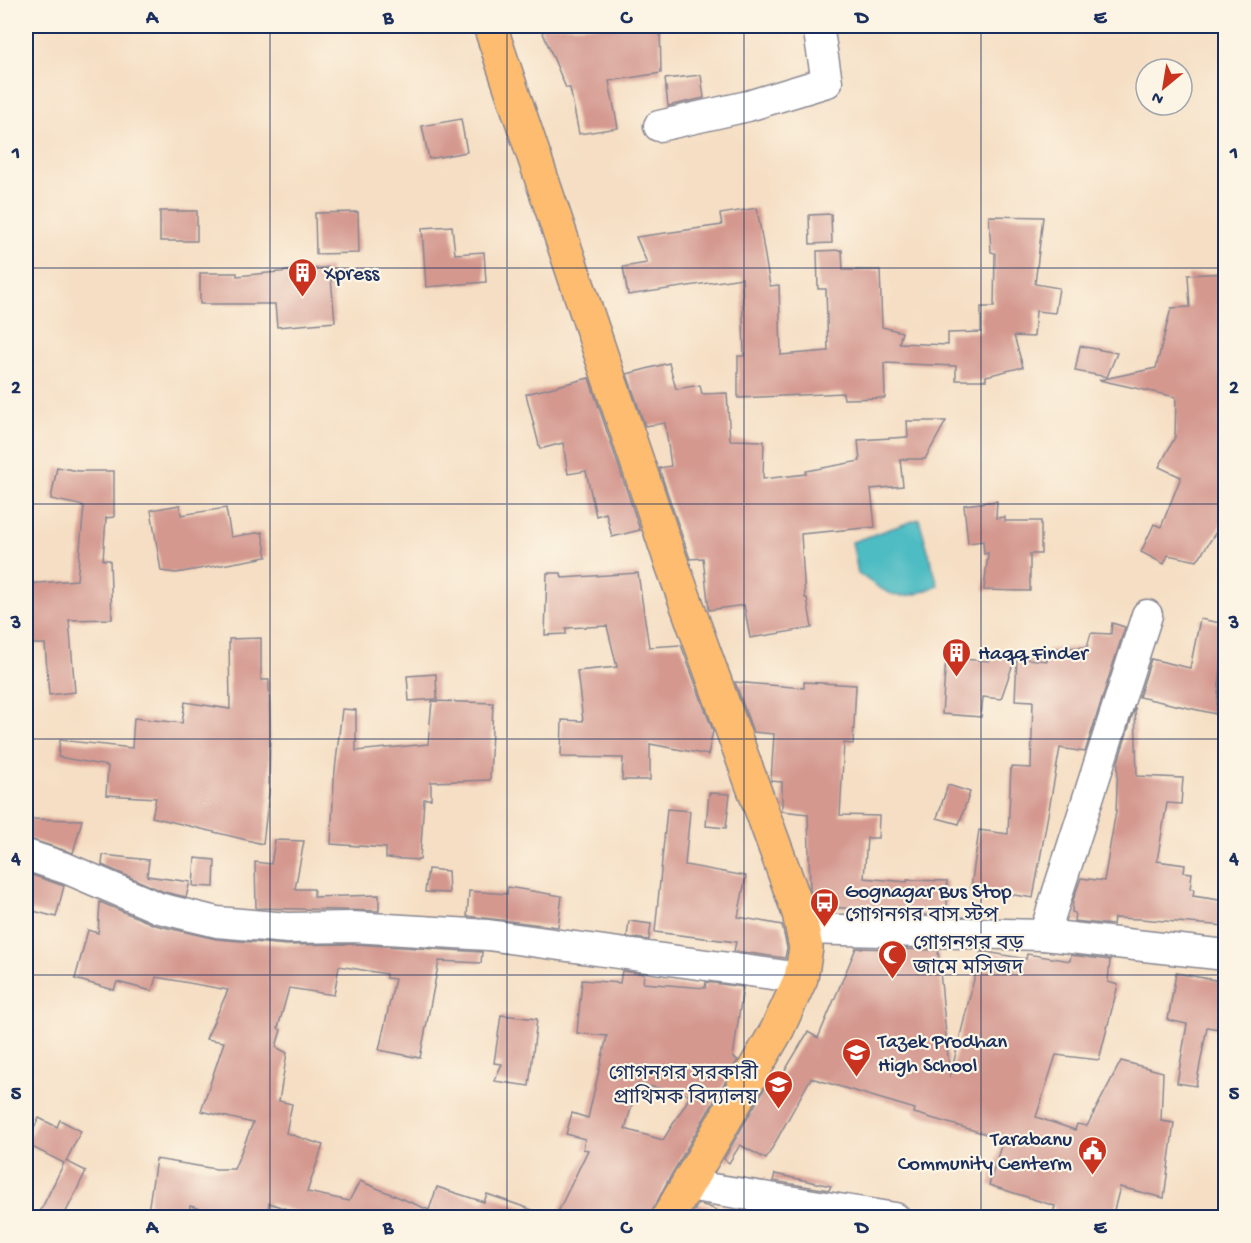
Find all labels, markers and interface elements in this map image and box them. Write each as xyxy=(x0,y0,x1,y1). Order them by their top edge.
text: A xyxy=(145,8,160,31)
text: B xyxy=(382,8,394,31)
text: C xyxy=(620,8,634,31)
text: D xyxy=(853,8,869,31)
text: E xyxy=(1094,8,1108,31)
north arrow xyxy=(1134,57,1194,117)
text: N xyxy=(1149,86,1168,108)
text: 1 xyxy=(11,143,20,166)
text: 1 xyxy=(1229,143,1238,166)
building icon: Xpress xyxy=(287,256,319,298)
place label: Xpress xyxy=(323,263,380,288)
text: 2 xyxy=(11,378,21,401)
text: 2 xyxy=(1229,378,1239,401)
text: 3 xyxy=(10,613,21,636)
text: 3 xyxy=(1228,613,1239,636)
building icon: Haqq Finder xyxy=(941,636,973,678)
place label: Haqq Finder xyxy=(978,643,1089,668)
text: 4 xyxy=(10,849,21,872)
text: 4 xyxy=(1228,849,1239,872)
place label: Gognagar Bus Stop গোগনগর বাস স্টপ xyxy=(845,881,1012,930)
bus stop icon: Gognagar Bus Stop গোগনগর বাস স্টপ xyxy=(808,886,840,928)
place label: গোগনগর বড় জামে মসিজদ xyxy=(912,933,1025,982)
mosque icon: গোগনগর বড় জামে মসিজদ xyxy=(876,938,908,980)
place label: Tazek Prodhan High School xyxy=(877,1031,1007,1080)
school or university icon: Tazek Prodhan High School xyxy=(841,1036,873,1078)
place label: গোগনগর সরকারী প্রাথিমক বিদ্যালয় xyxy=(609,1060,759,1112)
school or university icon: গোগনগর সরকারী প্রাথিমক বিদ্যালয় xyxy=(763,1068,795,1110)
text: 5 xyxy=(11,1084,22,1107)
text: 5 xyxy=(1229,1084,1240,1107)
place label: Tarabanu Community Centerm xyxy=(898,1129,1072,1178)
public building icon: Tarabanu Community Centerm xyxy=(1077,1134,1109,1176)
text: A xyxy=(145,1218,160,1241)
text: B xyxy=(382,1218,394,1241)
text: C xyxy=(620,1218,634,1241)
text: D xyxy=(853,1218,869,1241)
text: E xyxy=(1094,1218,1108,1241)

